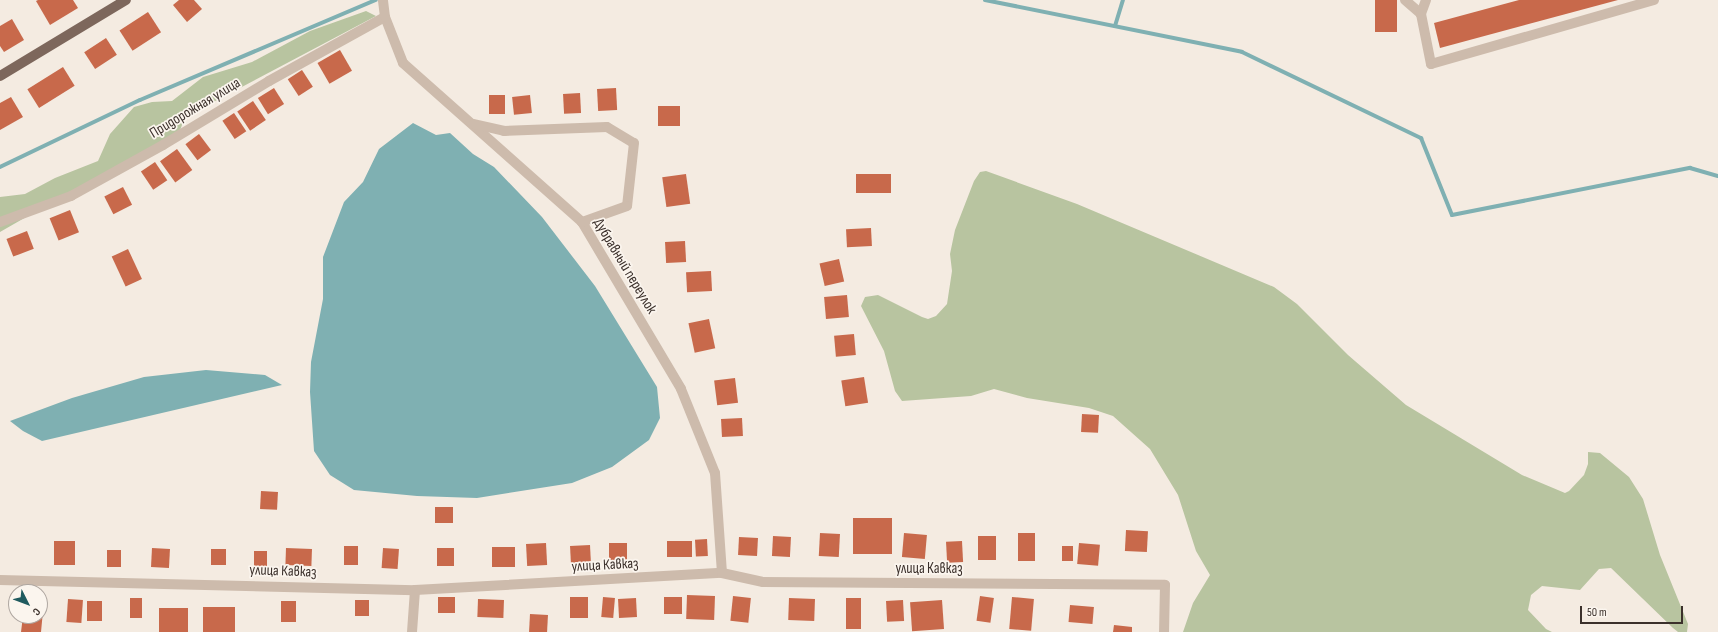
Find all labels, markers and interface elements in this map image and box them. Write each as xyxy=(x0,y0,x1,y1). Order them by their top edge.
street label: Придорожная улица xyxy=(146,74,244,142)
street label: Дубравный переулок xyxy=(589,215,661,317)
street label: улица Кавказ xyxy=(571,554,639,576)
street label: улица Кавказ xyxy=(895,560,963,578)
street label: улица Кавказ xyxy=(249,561,317,581)
north arrow xyxy=(8,584,48,624)
scale bar xyxy=(1582,598,1685,624)
text: С xyxy=(30,605,43,618)
text: 50 m xyxy=(1587,605,1607,620)

